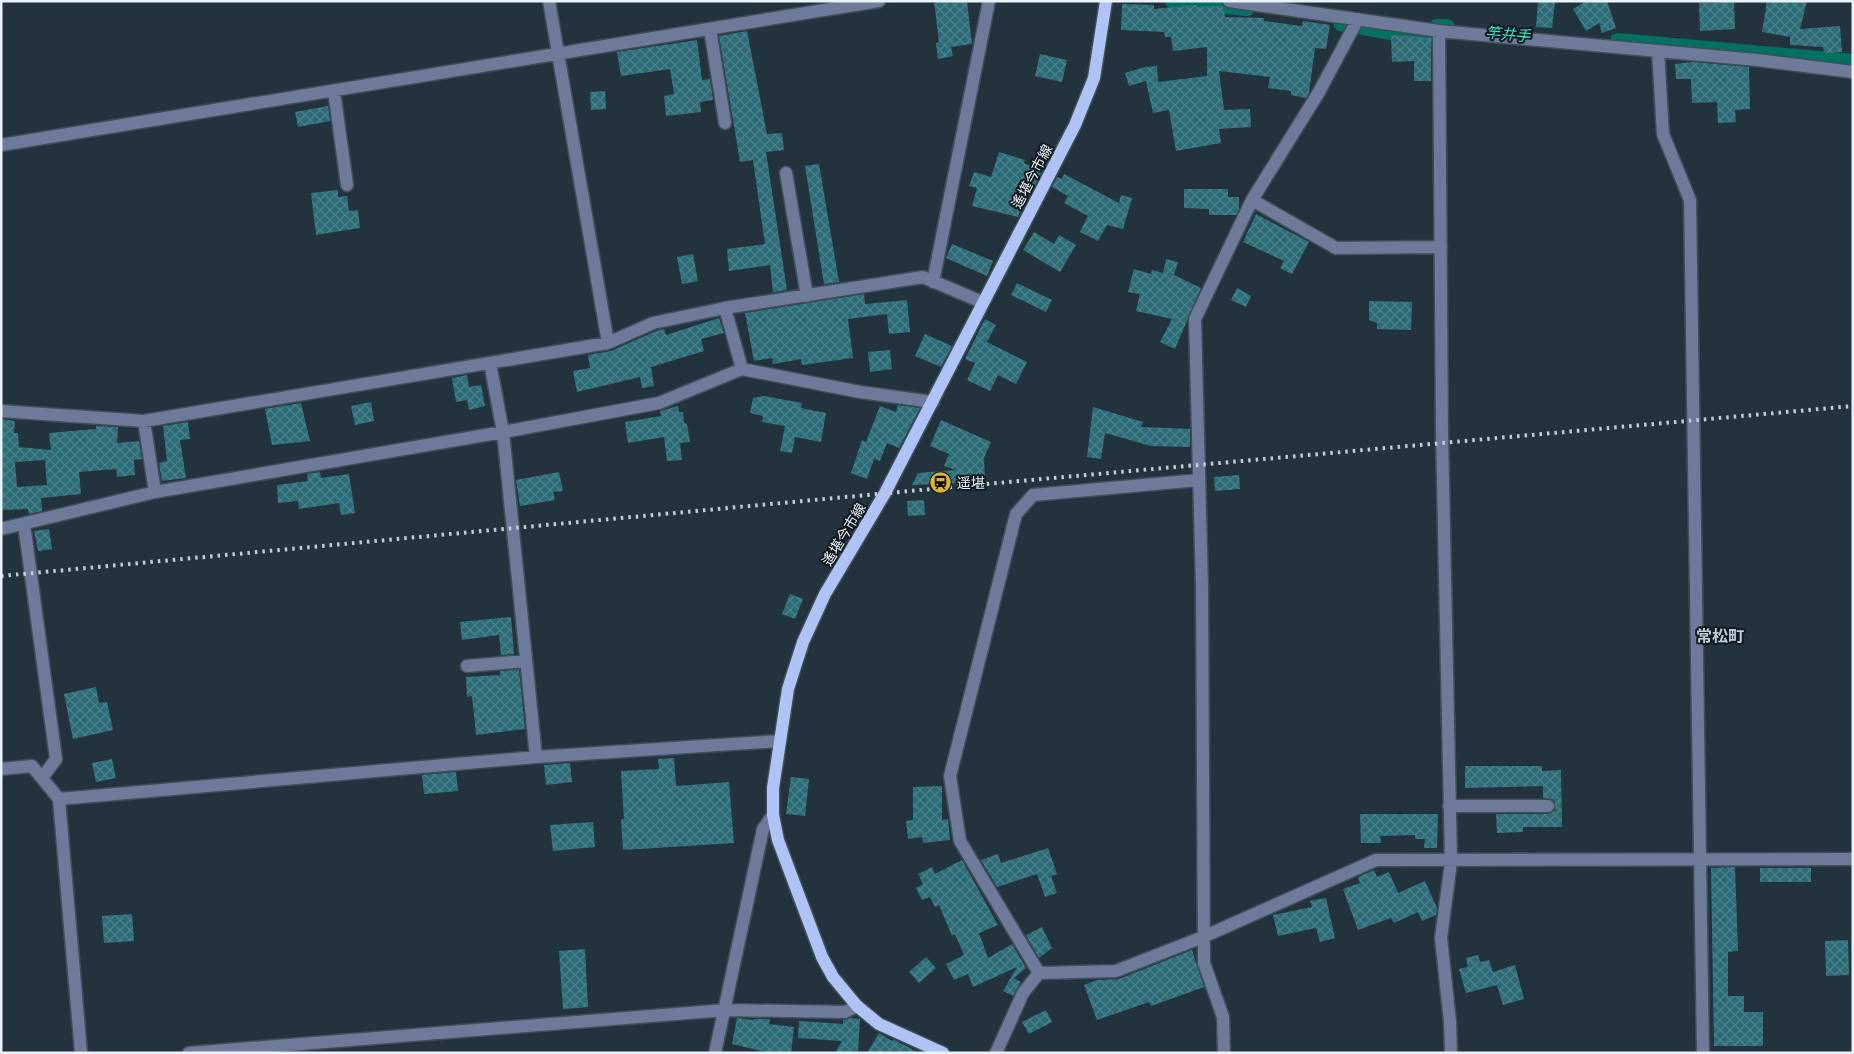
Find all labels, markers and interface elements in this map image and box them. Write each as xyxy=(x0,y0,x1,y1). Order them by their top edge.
water label: 竿井手 xyxy=(1485,21,1532,46)
street label: 遙堪今市線 xyxy=(1006,140,1056,212)
station icon: 遥堪 xyxy=(929,470,953,494)
place label: 遥堪 xyxy=(957,472,985,492)
street label: 遙堪今市線 xyxy=(816,499,870,569)
district label: 常松町 xyxy=(1696,623,1744,647)

